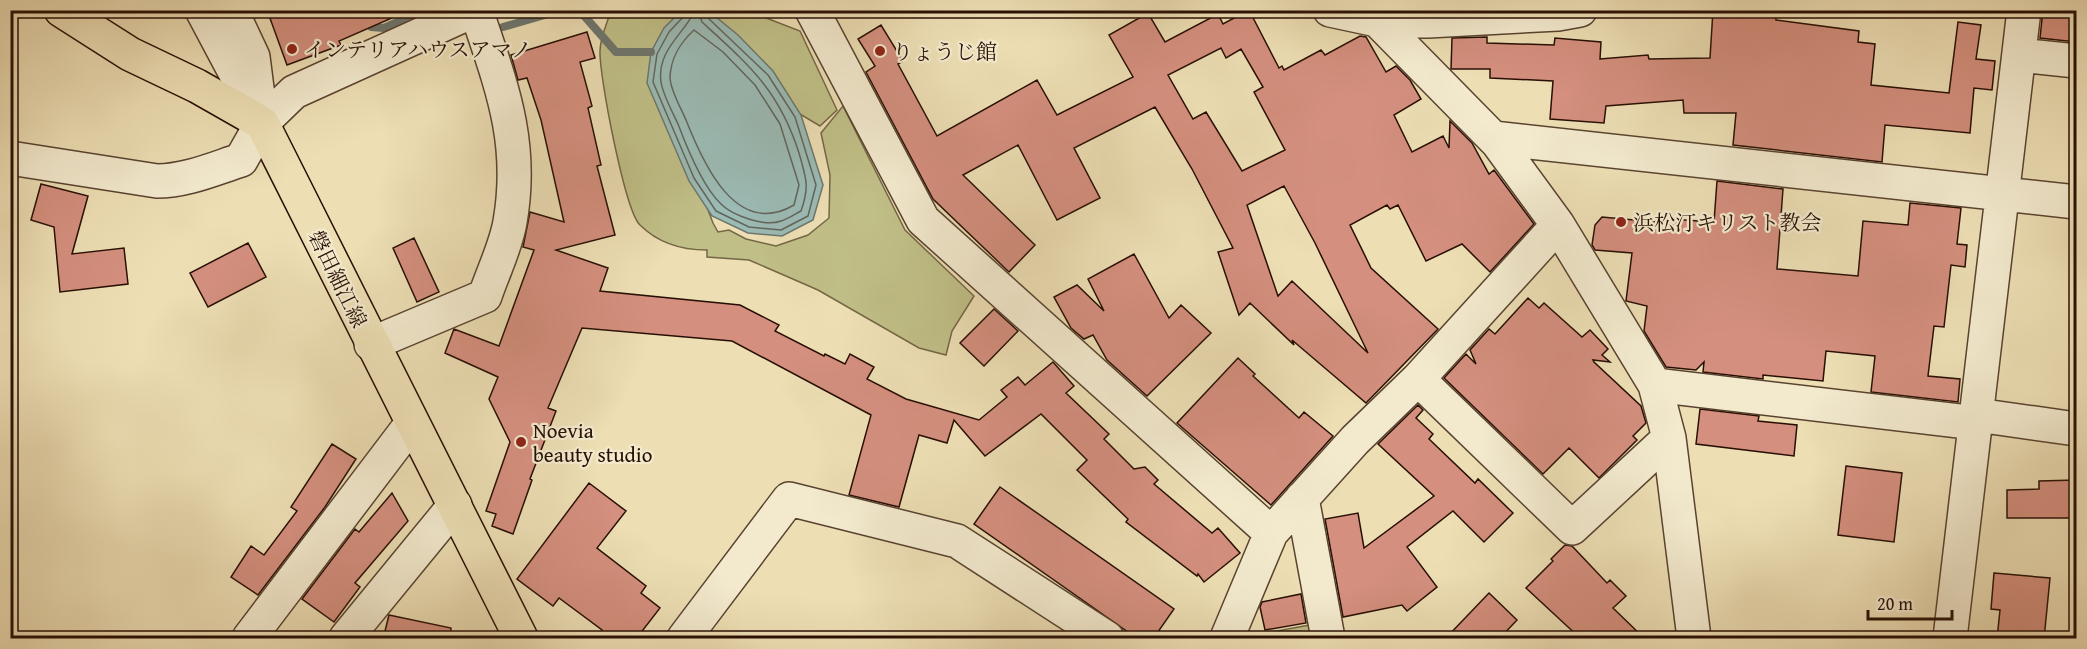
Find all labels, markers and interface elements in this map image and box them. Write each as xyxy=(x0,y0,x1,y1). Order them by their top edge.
place label: インテリアハウスアマノ xyxy=(304,34,532,65)
place label: りょうじ館 xyxy=(892,36,997,67)
marker: インテリアハウスアマノ xyxy=(285,42,299,56)
marker: りょうじ館 xyxy=(873,44,887,58)
place label: 浜松汀キリスト教会 xyxy=(1633,207,1822,238)
marker: 浜松汀キリスト教会 xyxy=(1614,215,1628,229)
street label: 磐田細江線 xyxy=(301,225,375,333)
place label: Noevia beauty studio xyxy=(533,415,652,470)
marker: Noevia beauty studio xyxy=(514,435,528,449)
scale bar xyxy=(1868,583,1952,621)
text: 20 m xyxy=(1877,590,1913,617)

